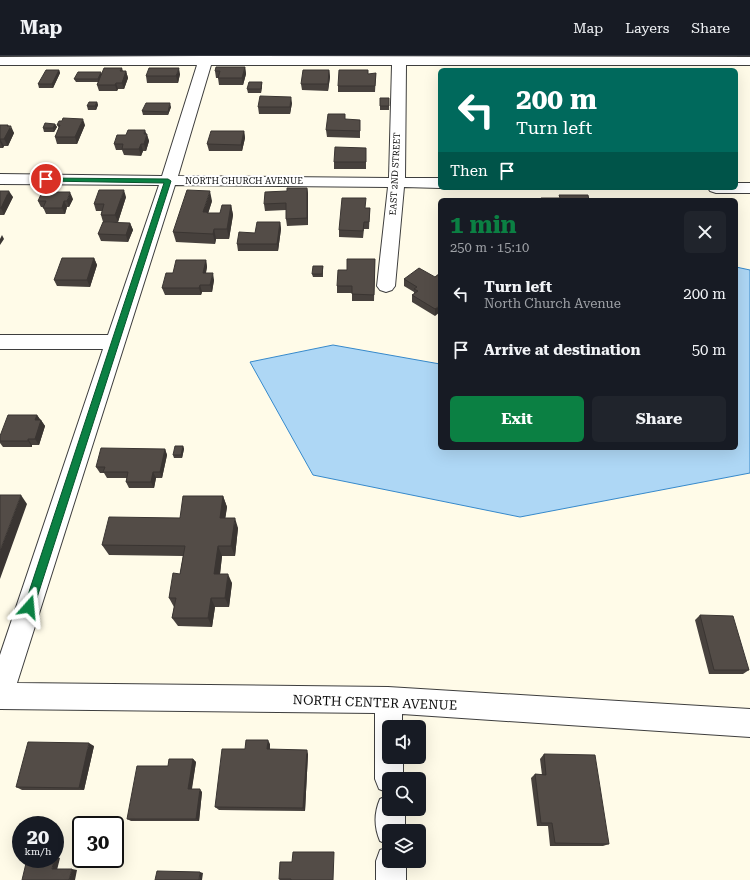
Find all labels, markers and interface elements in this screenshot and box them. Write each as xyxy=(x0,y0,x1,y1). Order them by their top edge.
text: Map xyxy=(20,16,62,39)
text: Map xyxy=(573,20,603,36)
text: Layers xyxy=(625,20,669,36)
text: Share xyxy=(691,20,730,36)
text: 200 m xyxy=(516,83,597,116)
icon: left xyxy=(450,84,502,136)
text: Turn left xyxy=(516,117,592,138)
street label: EAST 2ND STREET xyxy=(388,132,402,216)
icon: arrive xyxy=(496,160,518,182)
pin xyxy=(29,162,63,196)
text: Then xyxy=(450,162,488,180)
icon: arrive xyxy=(35,168,57,190)
street label: NORTH CHURCH AVENUE xyxy=(185,176,303,186)
text: 1 min xyxy=(450,211,517,239)
button: close xyxy=(684,211,726,253)
text: 250 m · 15:10 xyxy=(450,240,529,255)
text: Turn left xyxy=(484,278,552,296)
icon: left xyxy=(450,283,472,305)
text: 200 m xyxy=(683,285,726,303)
text: North Church Avenue xyxy=(484,296,621,311)
icon: arrive xyxy=(450,339,472,361)
text: Arrive at destination xyxy=(484,341,640,359)
text: 50 m xyxy=(692,341,726,359)
button: Exit xyxy=(450,396,584,442)
button: Share xyxy=(592,396,726,442)
position arrow xyxy=(8,586,50,628)
street label: NORTH CENTER AVENUE xyxy=(292,692,458,713)
map controls xyxy=(382,720,426,868)
button: sound xyxy=(382,720,426,764)
button: search xyxy=(382,772,426,816)
speed limit sign: 30 xyxy=(72,816,124,868)
button: layers xyxy=(382,824,426,868)
text: 20 xyxy=(27,825,49,849)
text: km/h xyxy=(25,846,51,857)

